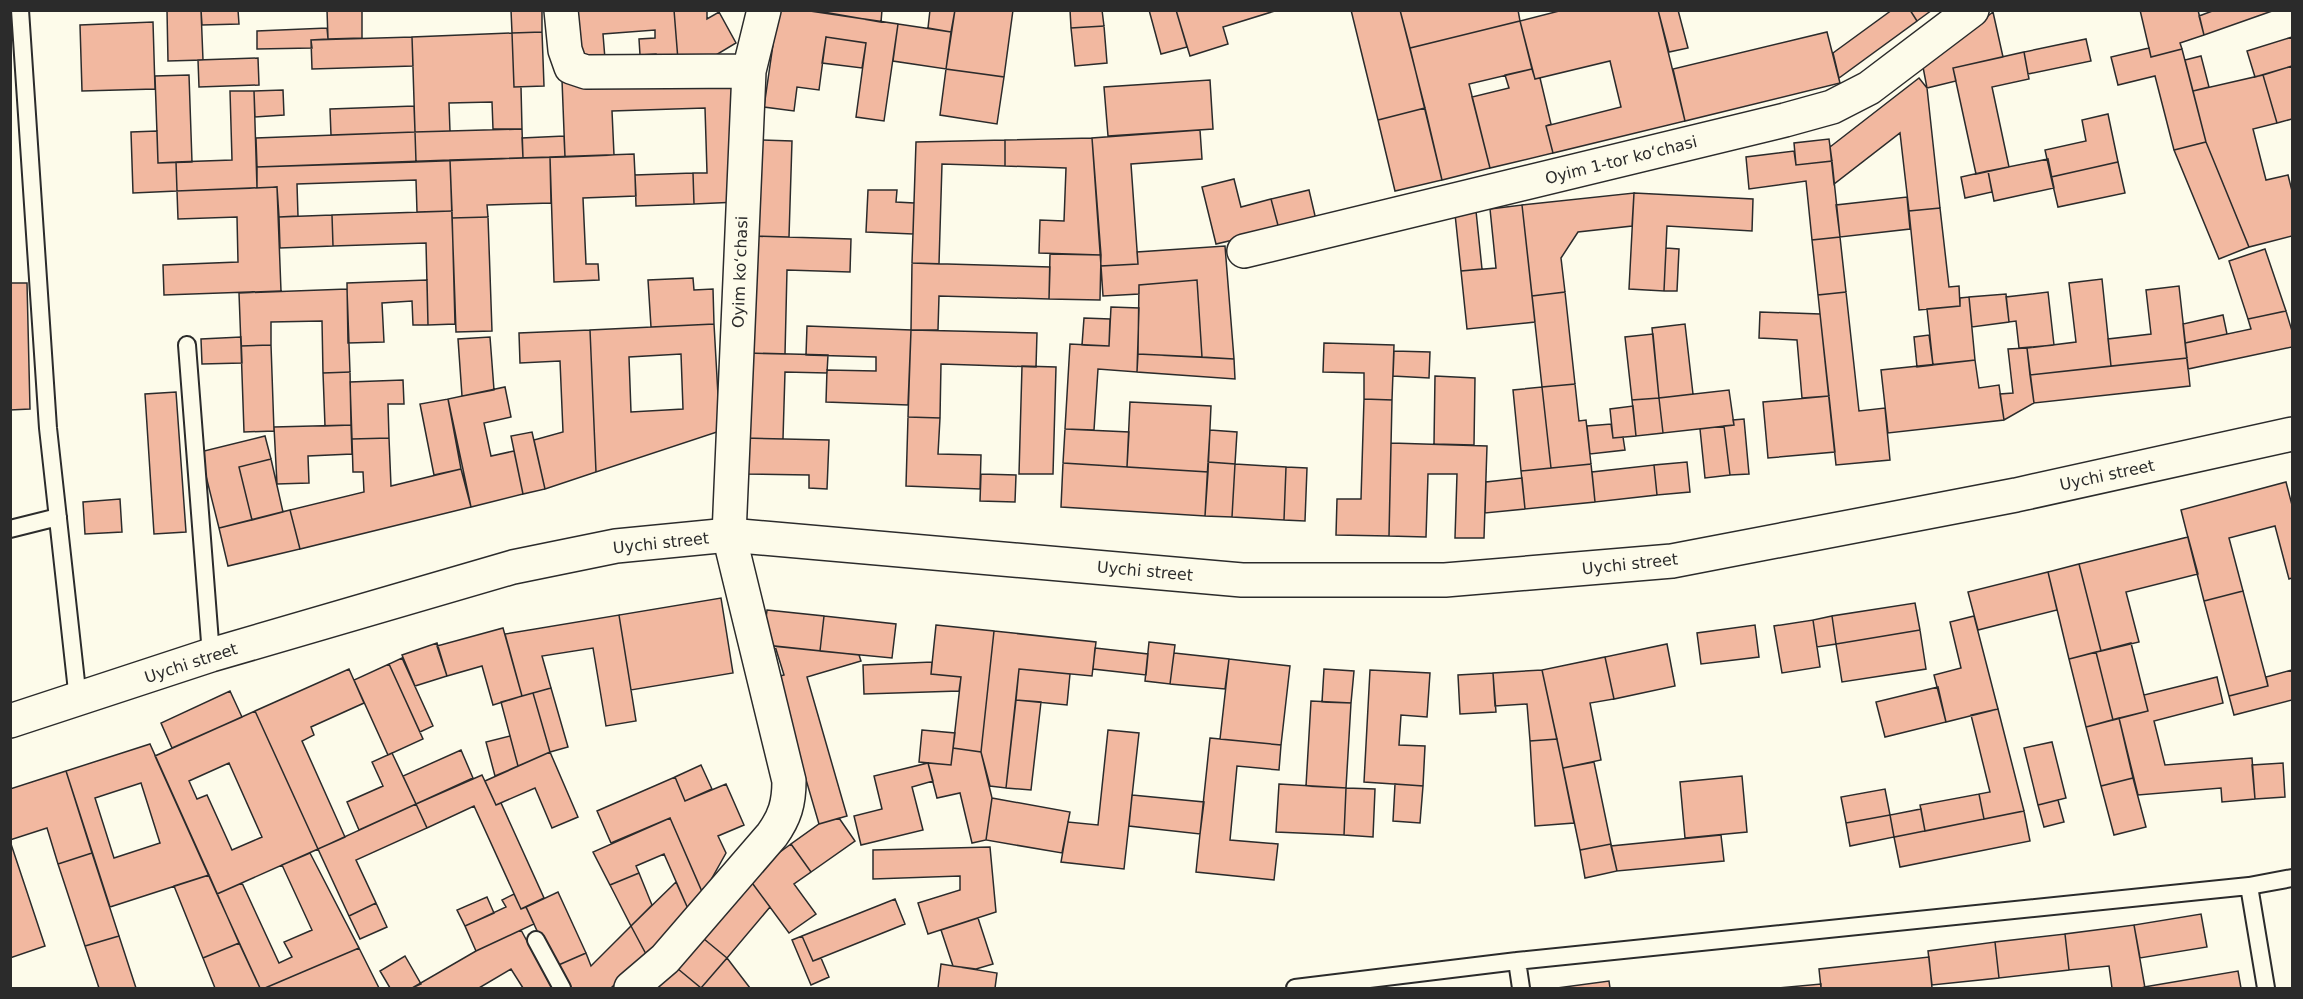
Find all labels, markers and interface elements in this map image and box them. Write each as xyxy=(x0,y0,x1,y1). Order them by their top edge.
street label: Oyim 1-tor koʻchasi xyxy=(1543,132,1699,188)
street label: Oyim koʻchasi xyxy=(729,216,751,328)
street label: Uychi street xyxy=(2058,456,2156,494)
street label: Uychi street xyxy=(612,529,710,557)
street label: Uychi street xyxy=(1581,550,1679,578)
street label: Uychi street xyxy=(1096,557,1194,585)
street label: Uychi street xyxy=(142,639,240,687)

